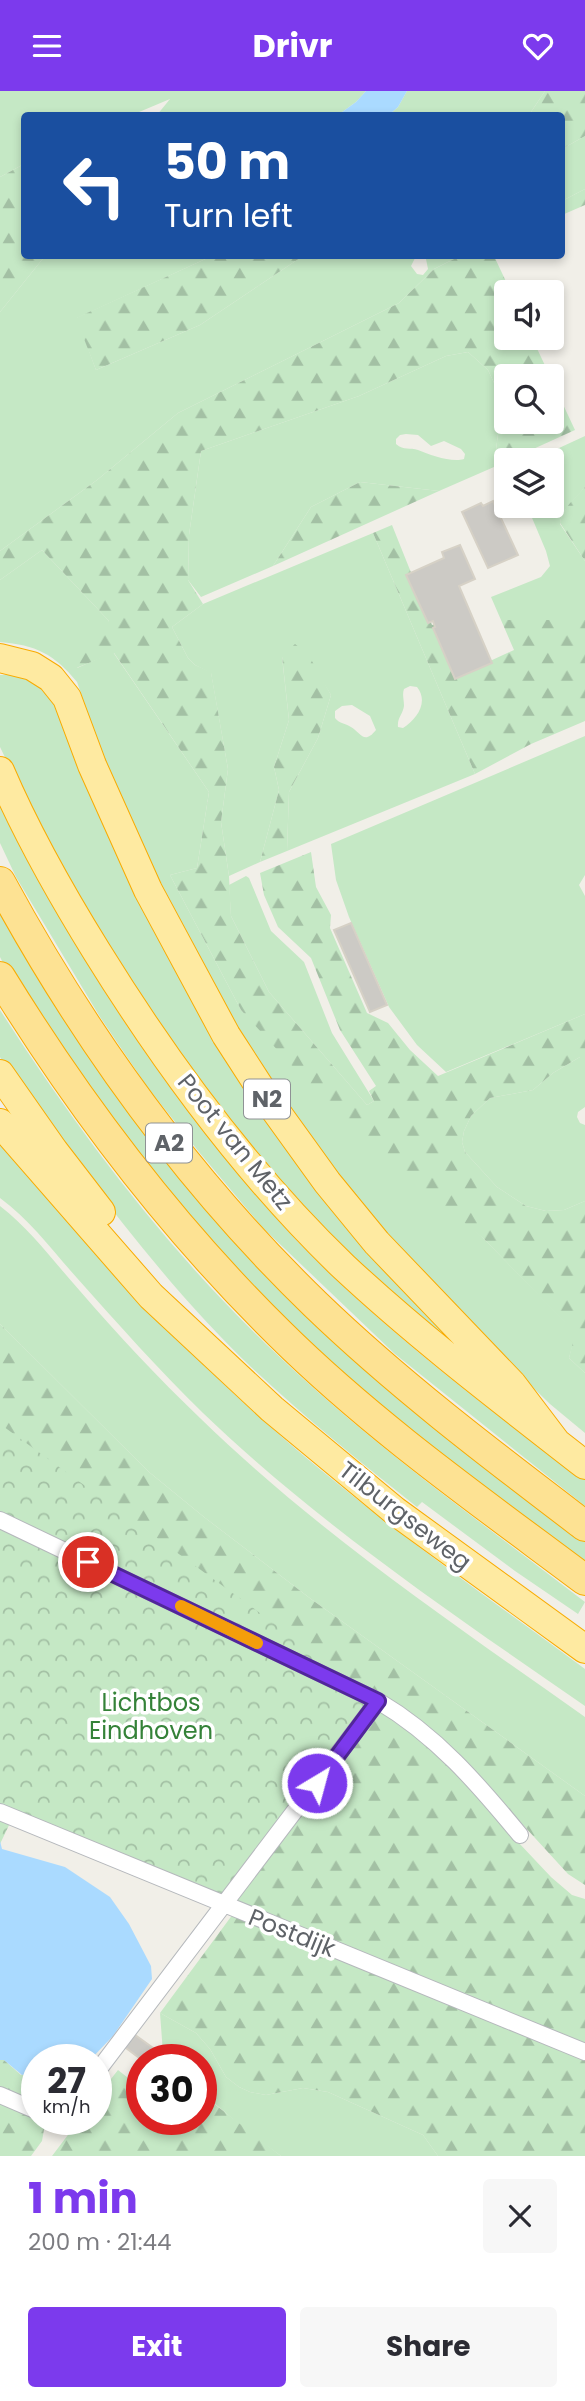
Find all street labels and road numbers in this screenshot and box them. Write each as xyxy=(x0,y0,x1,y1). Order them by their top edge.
street label: Poot van Metz xyxy=(170,1067,301,1217)
road number: N2 xyxy=(244,1079,290,1119)
road number: A2 xyxy=(146,1123,192,1163)
street label: Tilburgseweg xyxy=(332,1453,478,1578)
street label: Postdijk xyxy=(244,1900,341,1965)

